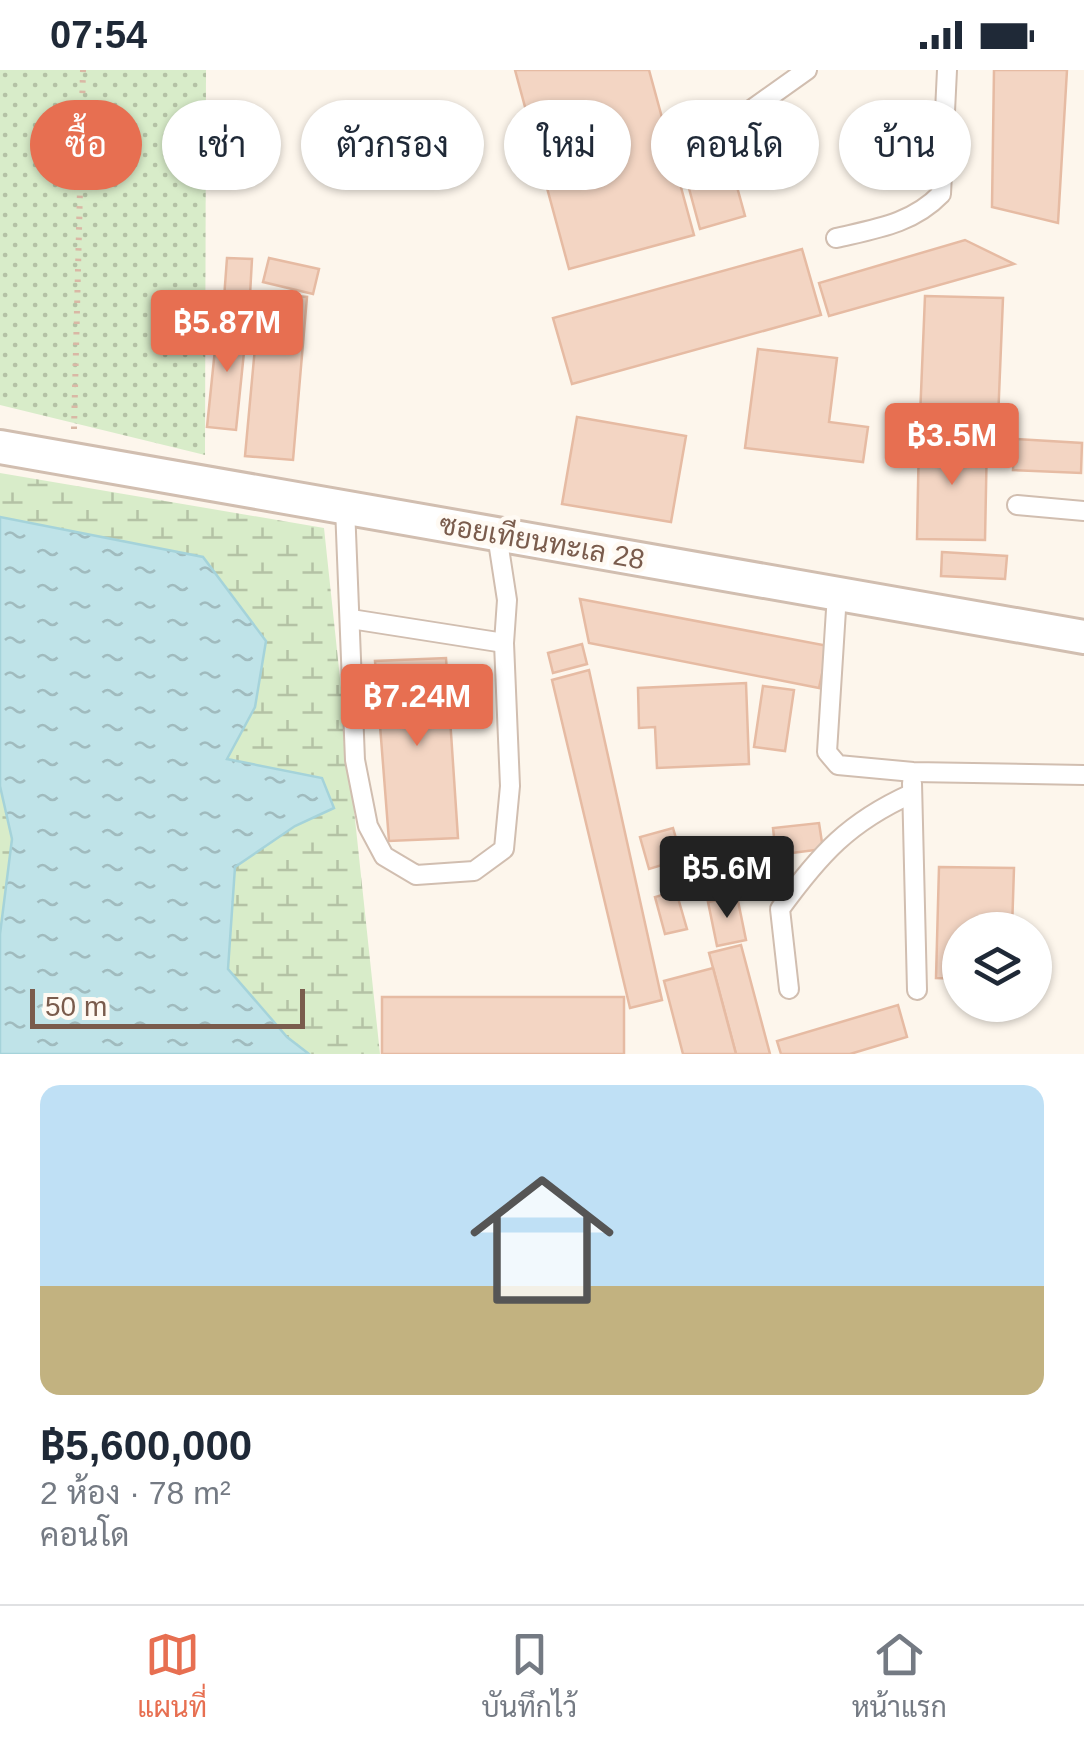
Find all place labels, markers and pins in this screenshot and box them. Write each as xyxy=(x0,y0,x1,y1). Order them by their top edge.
pin: ฿5.87M xyxy=(146,290,308,375)
pin: ฿3.5M xyxy=(882,403,1022,488)
pin: ฿7.24M xyxy=(336,664,498,749)
pin: ฿5.6M xyxy=(657,836,797,921)

